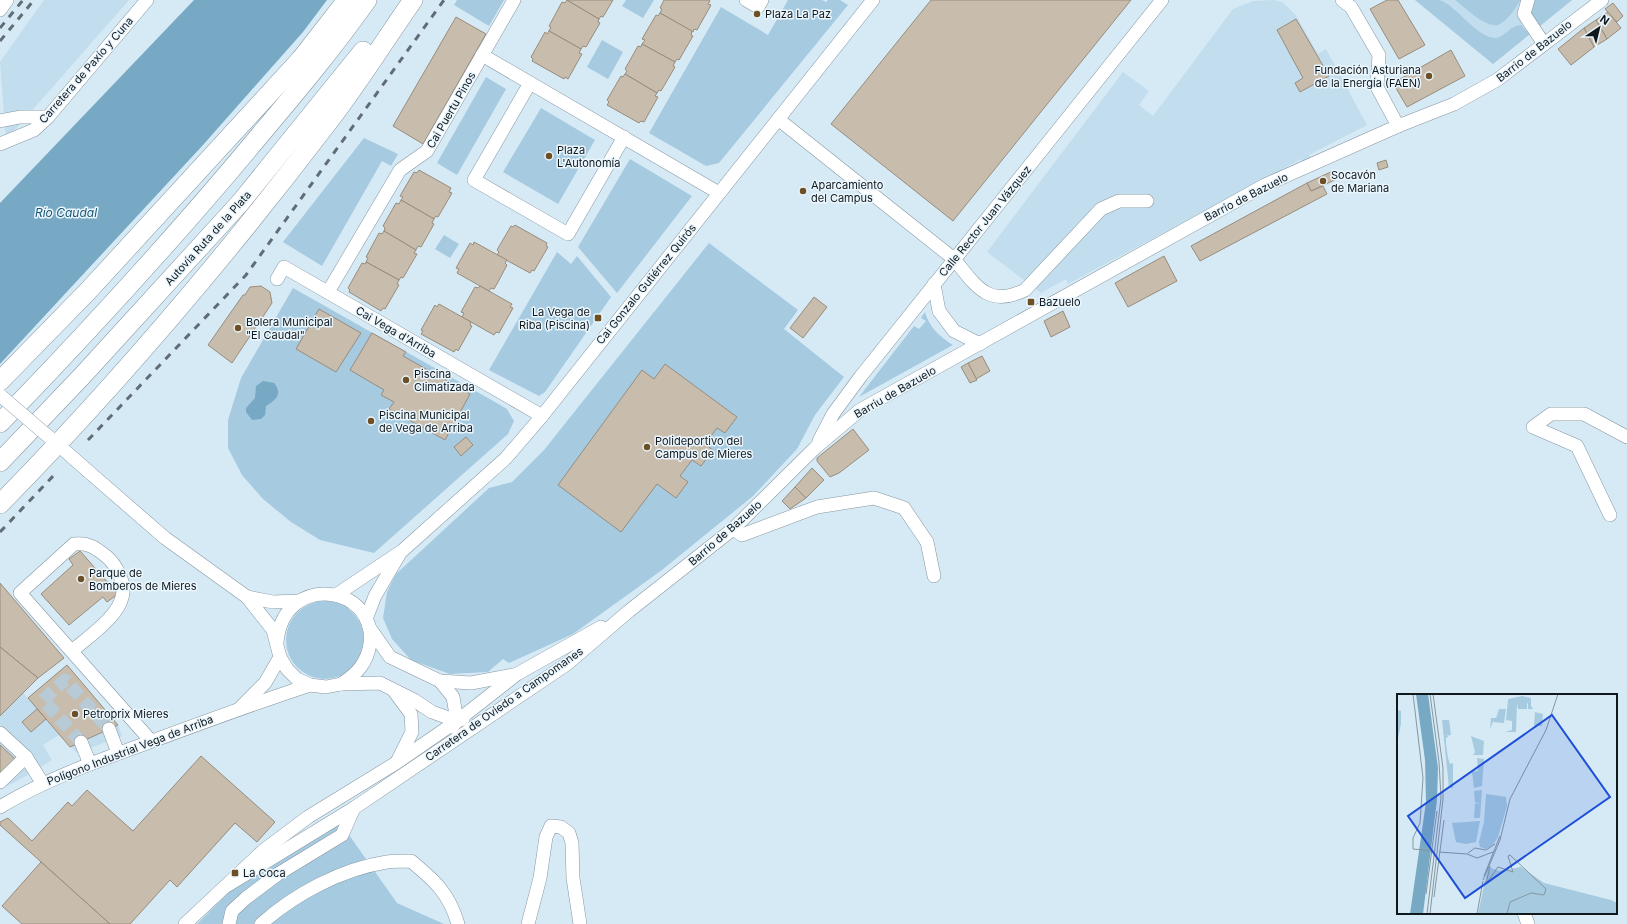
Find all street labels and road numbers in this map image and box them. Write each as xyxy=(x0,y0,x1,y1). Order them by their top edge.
street label: Carretera de Paxío y Cuna xyxy=(36,14,136,126)
street label: Barrio de Bazuelo xyxy=(1493,17,1575,85)
street label: Cai Puertu Pinos xyxy=(423,69,479,151)
street label: Calle Rector Juan Vázquez xyxy=(936,162,1034,280)
street label: Barrio de Bazuelo xyxy=(1202,170,1291,224)
street label: Autovía Ruta de la Plata xyxy=(162,188,254,288)
street label: Cai Gonzalo Gutiérrez Quirós xyxy=(593,221,699,347)
street label: Cai Vega d'Arriba xyxy=(353,303,439,361)
street label: Barriu de Bazuelo xyxy=(852,363,939,421)
street label: Barrio de Bazuelo xyxy=(686,497,765,569)
street label: Carretera de Oviedo a Campomanes xyxy=(422,644,586,764)
street label: Polígono Industrial Vega de Arriba xyxy=(45,712,215,788)

